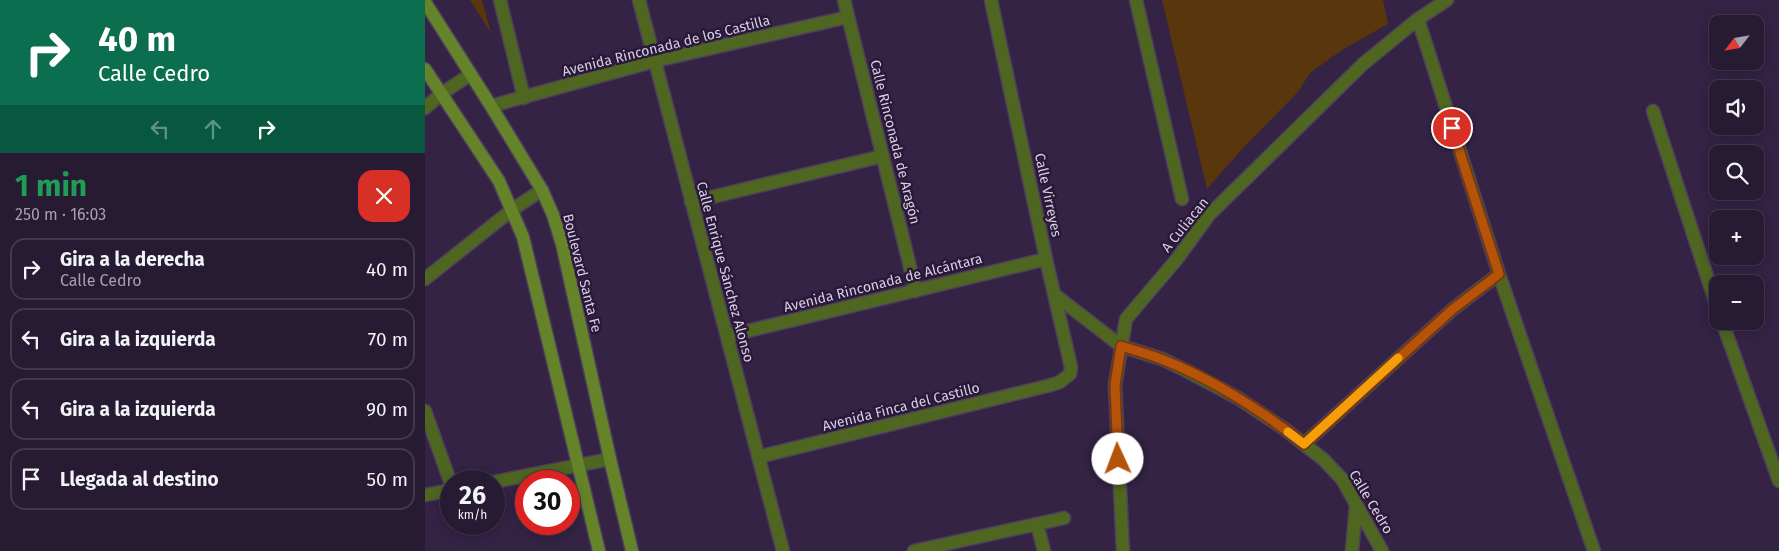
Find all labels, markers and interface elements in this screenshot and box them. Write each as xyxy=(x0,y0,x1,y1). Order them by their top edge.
street label: Avenida Rinconada de los Castilla xyxy=(560,12,772,80)
north arrow xyxy=(1709,15,1764,70)
map controls xyxy=(1709,15,1764,330)
text: 40 m xyxy=(98,18,176,60)
icon: right xyxy=(15,20,80,85)
street label: Calle Rinconada de Aragón xyxy=(866,58,924,226)
text: Calle Cedro xyxy=(98,60,210,87)
button: sound xyxy=(1709,80,1764,135)
pin xyxy=(1431,107,1473,149)
icon: arrive xyxy=(1438,114,1466,142)
icon: left xyxy=(146,115,174,143)
icon: ahead xyxy=(199,115,227,143)
icon: right xyxy=(252,115,280,143)
button: search xyxy=(1709,145,1764,200)
street label: Calle Virreyes xyxy=(1031,151,1065,239)
text: 1 min xyxy=(15,168,87,204)
button: close xyxy=(358,170,410,222)
street label: Calle Enrique Sánchez Alonso xyxy=(693,180,757,364)
street label: A Culiacan xyxy=(1158,194,1212,256)
text: 250 m · 16:03 xyxy=(15,205,106,224)
button: + xyxy=(1709,210,1764,265)
street label: Boulevard Santa Fe xyxy=(559,212,605,334)
text: Gira a la derecha xyxy=(60,248,205,271)
street label: Avenida Rinconada de Alcántara xyxy=(782,250,984,316)
icon: right xyxy=(17,255,45,283)
text: 40 m xyxy=(366,258,408,281)
text: Calle Cedro xyxy=(60,271,142,290)
button: − xyxy=(1709,275,1764,330)
icon: left xyxy=(17,325,45,353)
text: Gira a la izquierda xyxy=(60,328,216,351)
text: 70 m xyxy=(368,328,408,351)
street label: Avenida Finca del Castillo xyxy=(821,379,981,435)
icon: left xyxy=(17,395,45,423)
text: Gira a la izquierda xyxy=(60,398,216,421)
text: 90 m xyxy=(366,398,408,421)
position arrow xyxy=(1091,432,1143,484)
icon: arrive xyxy=(17,465,45,493)
street label: Calle Cedro xyxy=(1345,467,1397,537)
text: Llegada al destino xyxy=(60,468,219,491)
text: 50 m xyxy=(367,468,408,491)
speed limit sign: 30 xyxy=(515,470,580,535)
text: 26 xyxy=(459,481,486,511)
text: km/h xyxy=(458,508,487,522)

